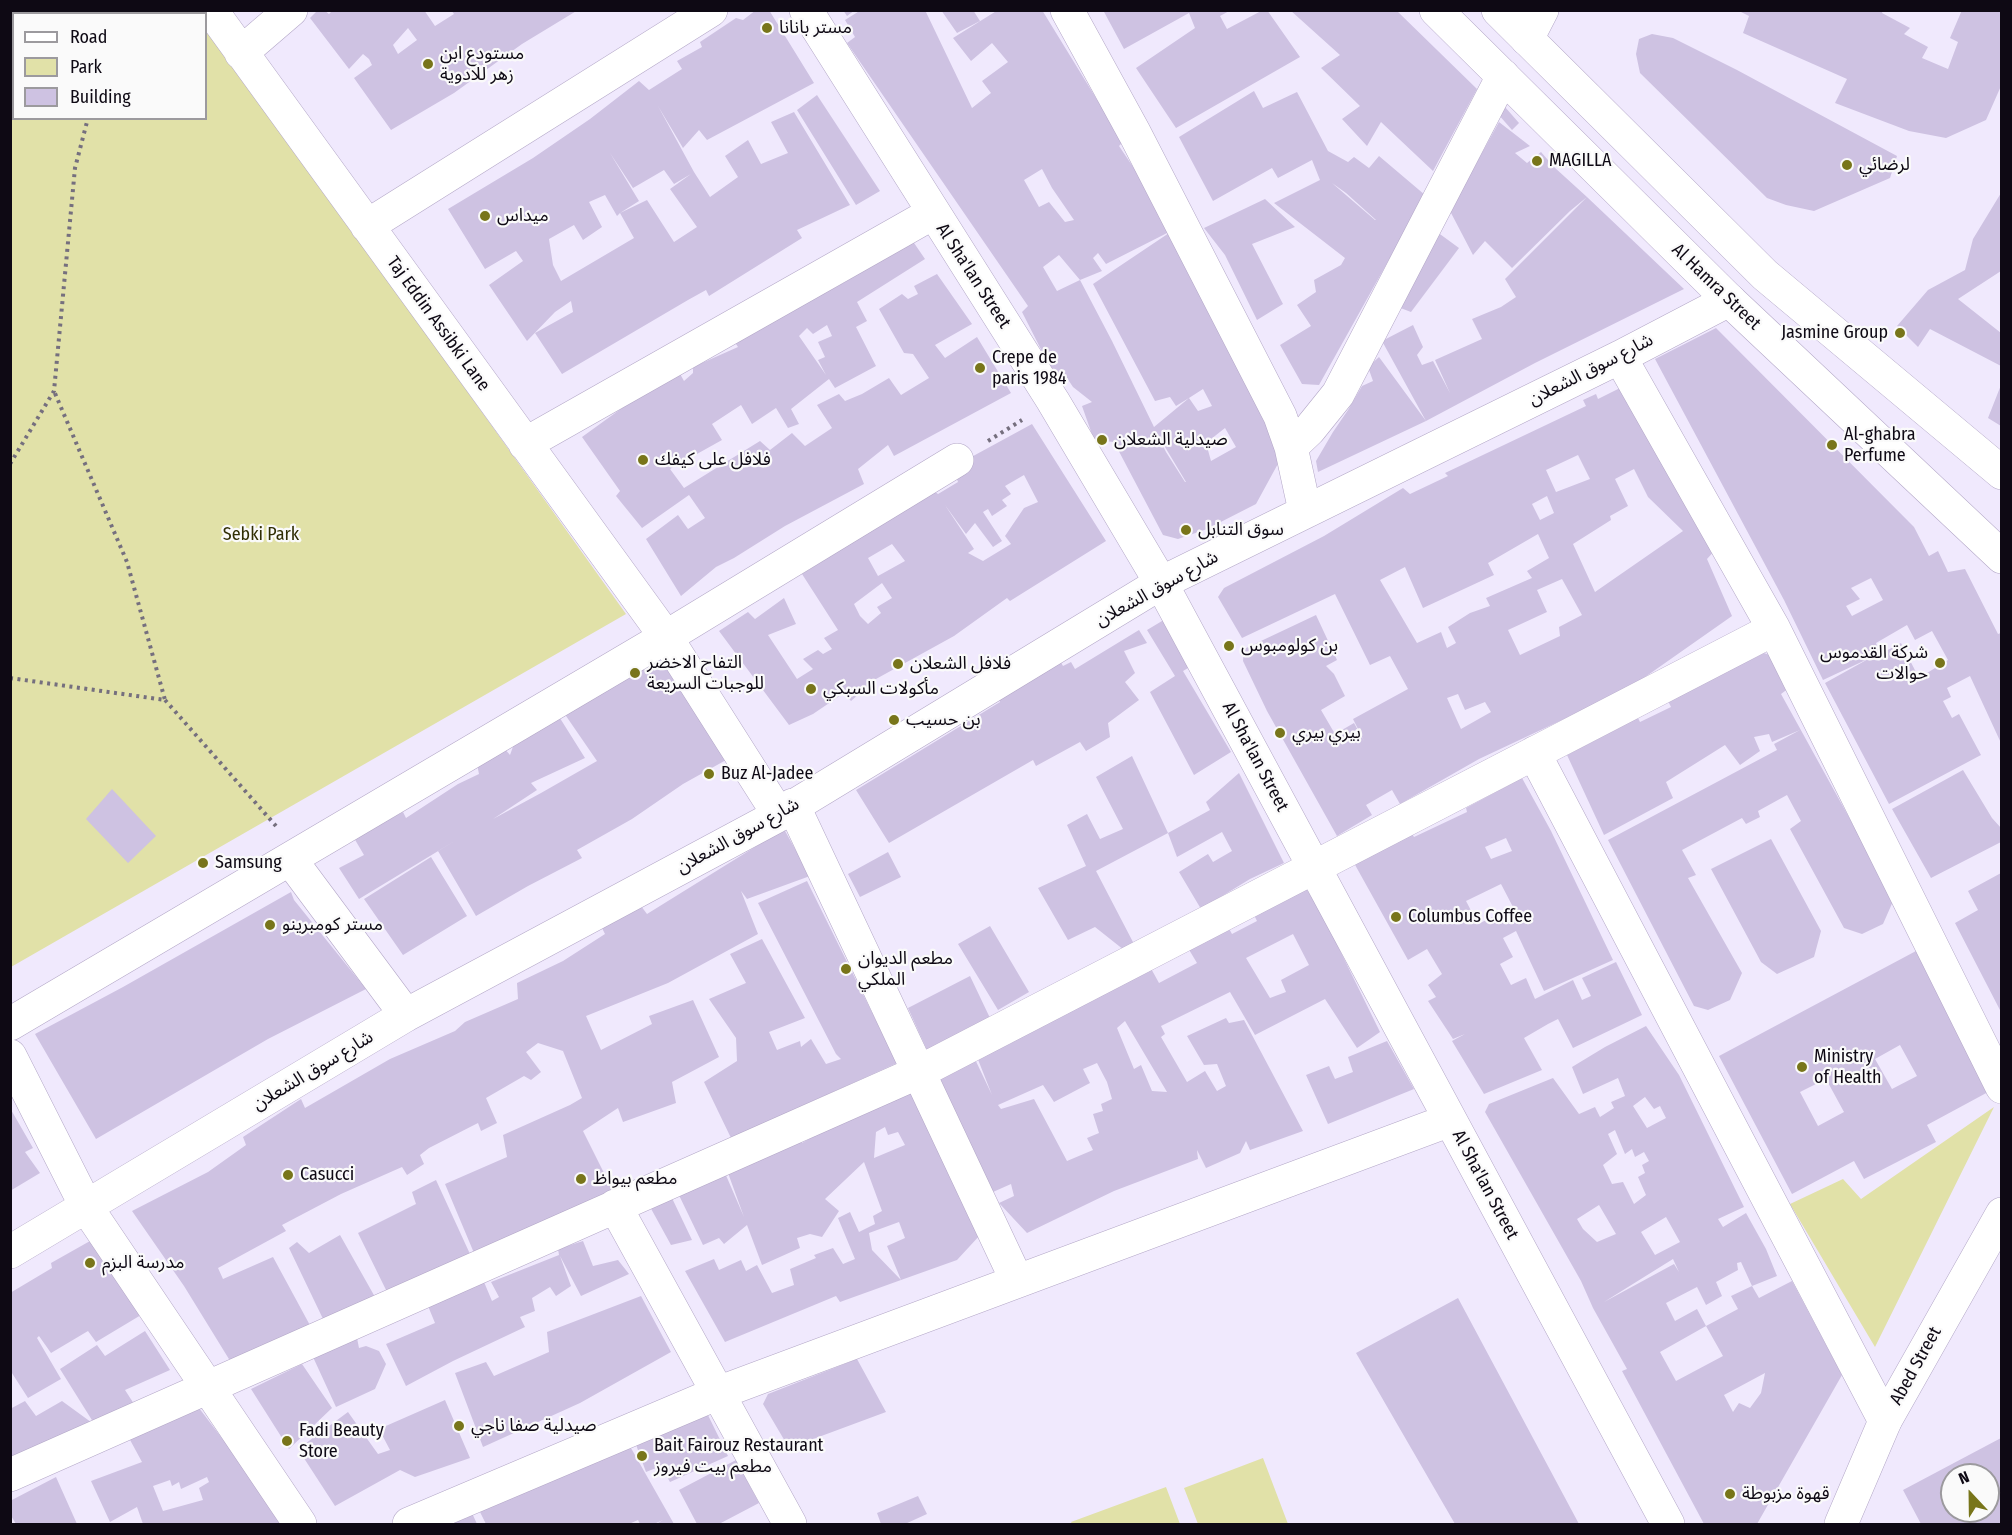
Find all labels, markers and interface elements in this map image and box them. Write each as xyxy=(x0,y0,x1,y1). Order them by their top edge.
legend xyxy=(12,12,207,120)
place label: مستر بانانا xyxy=(779,17,852,39)
marker: مستر بانانا xyxy=(760,21,774,35)
text: Road xyxy=(70,26,107,48)
place label: مستودع ابن زهر للادوية xyxy=(440,43,524,86)
text: Park xyxy=(70,56,102,78)
marker: مستودع ابن زهر للادوية xyxy=(421,57,435,71)
text: Building xyxy=(70,86,131,108)
place label: MAGILLA xyxy=(1549,150,1612,172)
marker: MAGILLA xyxy=(1530,154,1544,168)
place label: لرضائي xyxy=(1859,154,1910,176)
marker: لرضائي xyxy=(1840,158,1854,172)
place label: ميداس xyxy=(497,205,549,227)
marker: ميداس xyxy=(478,209,492,223)
street label: Al Sha'lan Street xyxy=(931,220,1015,332)
street label: Al Hamra Street xyxy=(1667,239,1765,335)
street label: Taj Eddin Assibki Lane xyxy=(382,252,494,396)
place label: Jasmine Group xyxy=(1781,322,1888,344)
marker: Jasmine Group xyxy=(1893,326,1907,340)
street label: شارع سوق الشعلان xyxy=(1525,329,1657,411)
place label: Crepe de paris 1984 xyxy=(992,347,1066,389)
marker: Crepe de paris 1984 xyxy=(973,361,987,375)
place label: Al-ghabra Perfume xyxy=(1844,424,1916,466)
place label: صيدلية الشعلان xyxy=(1114,429,1228,451)
marker: صيدلية الشعلان xyxy=(1095,433,1109,447)
marker: Al-ghabra Perfume xyxy=(1825,438,1839,452)
place label: فلافل على كيفك xyxy=(655,449,771,471)
marker: فلافل على كيفك xyxy=(636,453,650,467)
place label: سوق التنابل xyxy=(1198,519,1284,541)
marker: سوق التنابل xyxy=(1179,523,1193,537)
park label: Sebki Park xyxy=(223,524,299,546)
street label: شارع سوق الشعلان xyxy=(1092,546,1222,632)
place label: بن كولومبوس xyxy=(1241,635,1338,657)
marker: بن كولومبوس xyxy=(1222,639,1236,653)
place label: شركة القدموس حوالات xyxy=(1820,642,1928,684)
place label: التفاح الاخضر للوجبات السريعة xyxy=(647,652,764,694)
place label: فلافل الشعلان xyxy=(910,653,1011,675)
marker: شركة القدموس حوالات xyxy=(1933,656,1947,670)
marker: فلافل الشعلان xyxy=(891,657,905,671)
marker: التفاح الاخضر للوجبات السريعة xyxy=(628,666,642,680)
place label: مأكولات السبكي xyxy=(823,678,939,700)
marker: مأكولات السبكي xyxy=(804,682,818,696)
street label: Al Sha'lan Street xyxy=(1217,699,1293,815)
place label: بن حسيب xyxy=(906,709,981,731)
marker: بن حسيب xyxy=(887,713,901,727)
place label: بيري بيري xyxy=(1292,722,1361,744)
marker: بيري بيري xyxy=(1273,726,1287,740)
place label: Buz Al-Jadee xyxy=(721,763,813,785)
marker: Buz Al-Jadee xyxy=(702,767,716,781)
street label: شارع سوق الشعلان xyxy=(673,793,803,879)
place label: Samsung xyxy=(215,852,282,874)
marker: Samsung xyxy=(196,856,210,870)
place label: Columbus Coffee xyxy=(1408,906,1532,928)
marker: Columbus Coffee xyxy=(1389,910,1403,924)
place label: مستر كومبرينو xyxy=(282,914,383,936)
marker: مستر كومبرينو xyxy=(263,918,277,932)
place label: مطعم الديوان الملكي xyxy=(858,948,953,990)
marker: مطعم الديوان الملكي xyxy=(839,962,853,976)
street label: شارع سوق الشعلان xyxy=(249,1027,377,1115)
place label: Ministry of Health xyxy=(1814,1046,1882,1088)
marker: Ministry of Health xyxy=(1795,1060,1809,1074)
street label: Al Sha'lan Street xyxy=(1447,1127,1523,1243)
place label: Casucci xyxy=(300,1164,354,1186)
marker: Casucci xyxy=(281,1168,295,1182)
place label: مطعم بيواظ xyxy=(593,1168,677,1190)
marker: مطعم بيواظ xyxy=(574,1172,588,1186)
place label: مدرسة البزم xyxy=(102,1252,184,1274)
marker: مدرسة البزم xyxy=(83,1256,97,1270)
street label: Abed Street xyxy=(1886,1323,1946,1409)
place label: صيدلية صفا ناجي xyxy=(471,1415,596,1437)
marker: صيدلية صفا ناجي xyxy=(452,1419,466,1433)
place label: Fadi Beauty Store xyxy=(299,1420,384,1462)
marker: Fadi Beauty Store xyxy=(280,1434,294,1448)
place label: Bait Fairouz Restaurant مطعم بيت فيروز xyxy=(654,1435,824,1478)
marker: Bait Fairouz Restaurant مطعم بيت فيروز xyxy=(635,1449,649,1463)
north arrow xyxy=(1940,1463,2000,1523)
text: N xyxy=(1956,1467,1972,1488)
place label: قهوة مزبوطة xyxy=(1742,1483,1829,1505)
marker: قهوة مزبوطة xyxy=(1723,1487,1737,1501)

